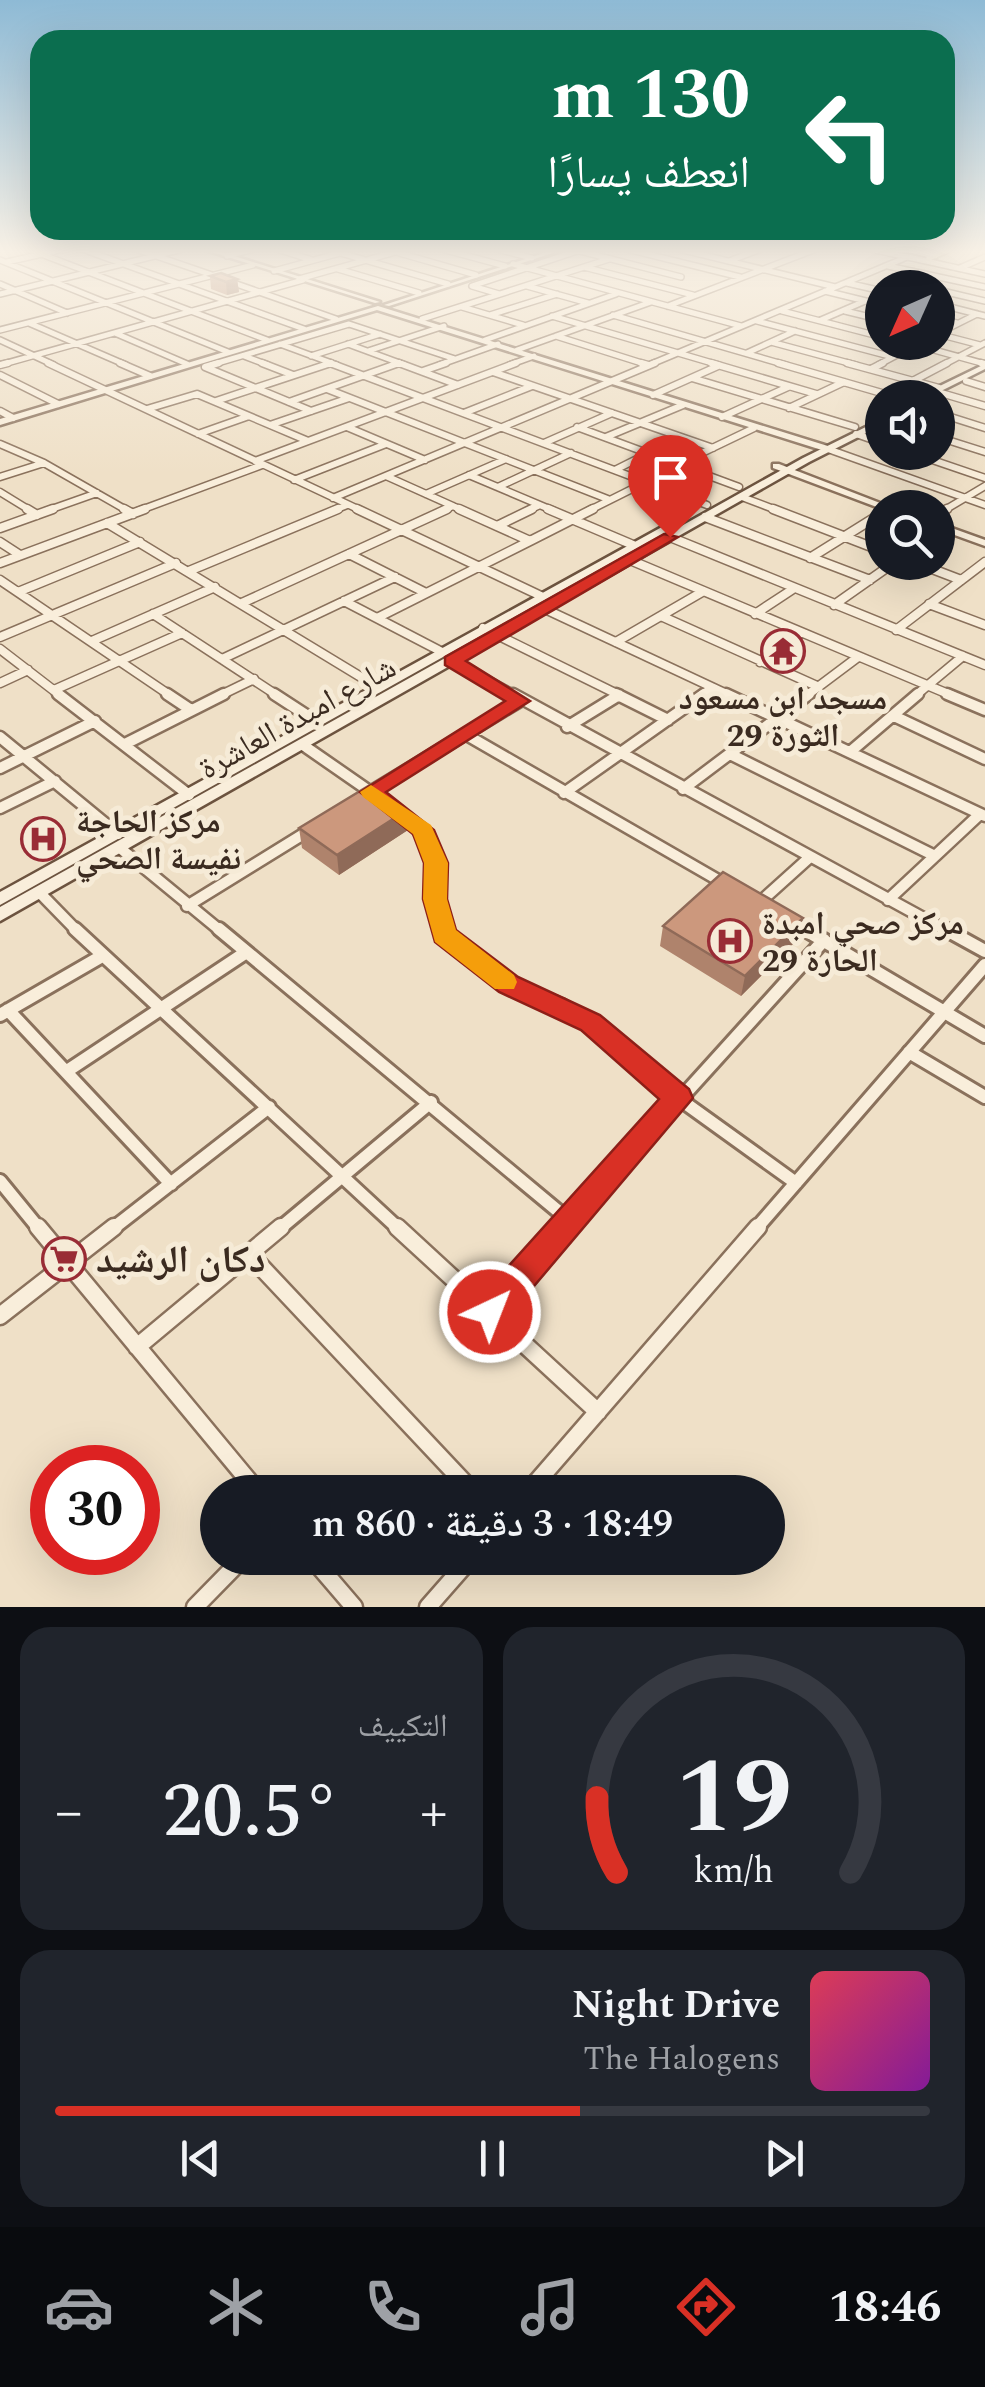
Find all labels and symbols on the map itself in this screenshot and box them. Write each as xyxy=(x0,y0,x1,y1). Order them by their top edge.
north arrow xyxy=(865,270,955,360)
pin xyxy=(628,435,713,538)
temple icon: مسجد ابن مسعود الثورة 29 xyxy=(760,628,806,674)
street label: شارع امبدة العاشرة xyxy=(190,644,406,793)
place label: مسجد ابن مسعود الثورة 29 xyxy=(679,675,887,761)
place label: مركز الحاجة نفيسة الصحي xyxy=(76,798,241,884)
hospital icon: مركز الحاجة نفيسة الصحي xyxy=(20,816,66,862)
place label: مركز صحي امبدة الحارة 29 xyxy=(762,900,964,986)
hospital icon: مركز صحي امبدة الحارة 29 xyxy=(707,918,753,964)
place label: دكان الرشيد xyxy=(96,1232,266,1290)
supermarket icon: دكان الرشيد xyxy=(41,1236,87,1282)
position arrow xyxy=(438,1260,542,1364)
speed limit sign: 30 xyxy=(30,1445,160,1575)

